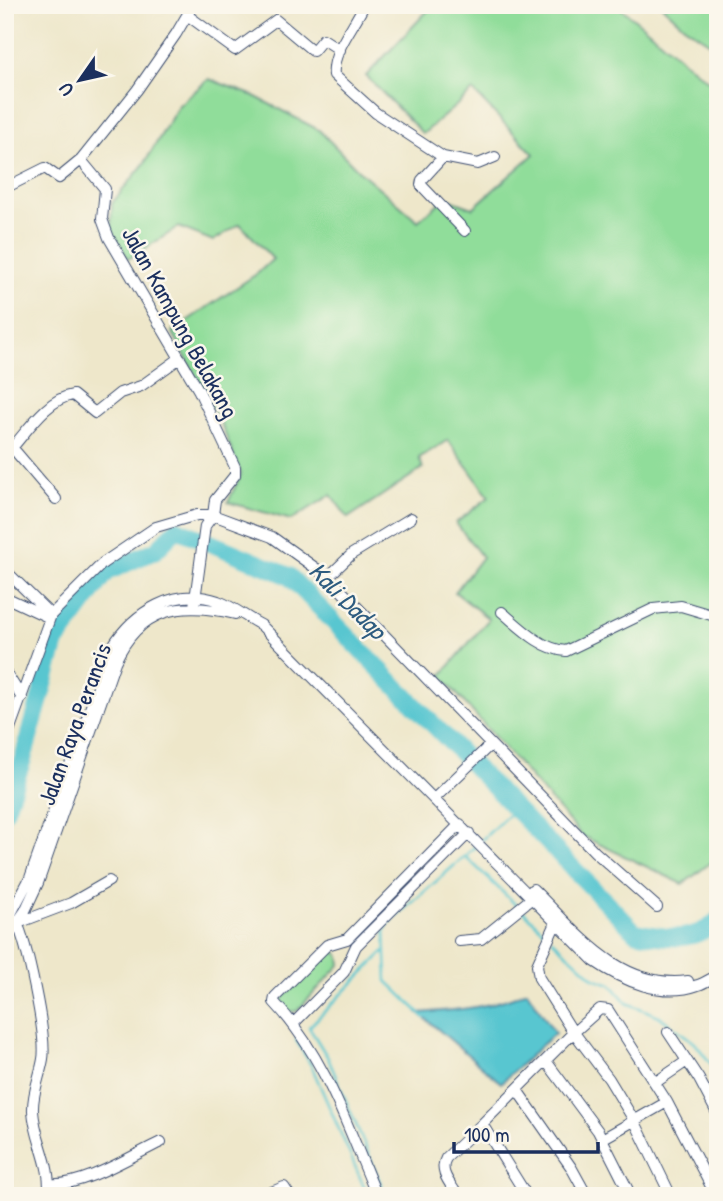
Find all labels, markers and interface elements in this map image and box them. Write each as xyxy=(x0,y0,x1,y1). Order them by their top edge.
north arrow xyxy=(46,46,116,116)
text: U xyxy=(52,77,80,101)
street label: Jalan Kampung Belakang xyxy=(115,221,247,423)
water label: Kali Dadap xyxy=(301,554,396,649)
street label: Jalan Raya Perancis xyxy=(30,638,118,810)
scale bar xyxy=(454,1110,597,1154)
text: 100 m xyxy=(464,1120,510,1149)

